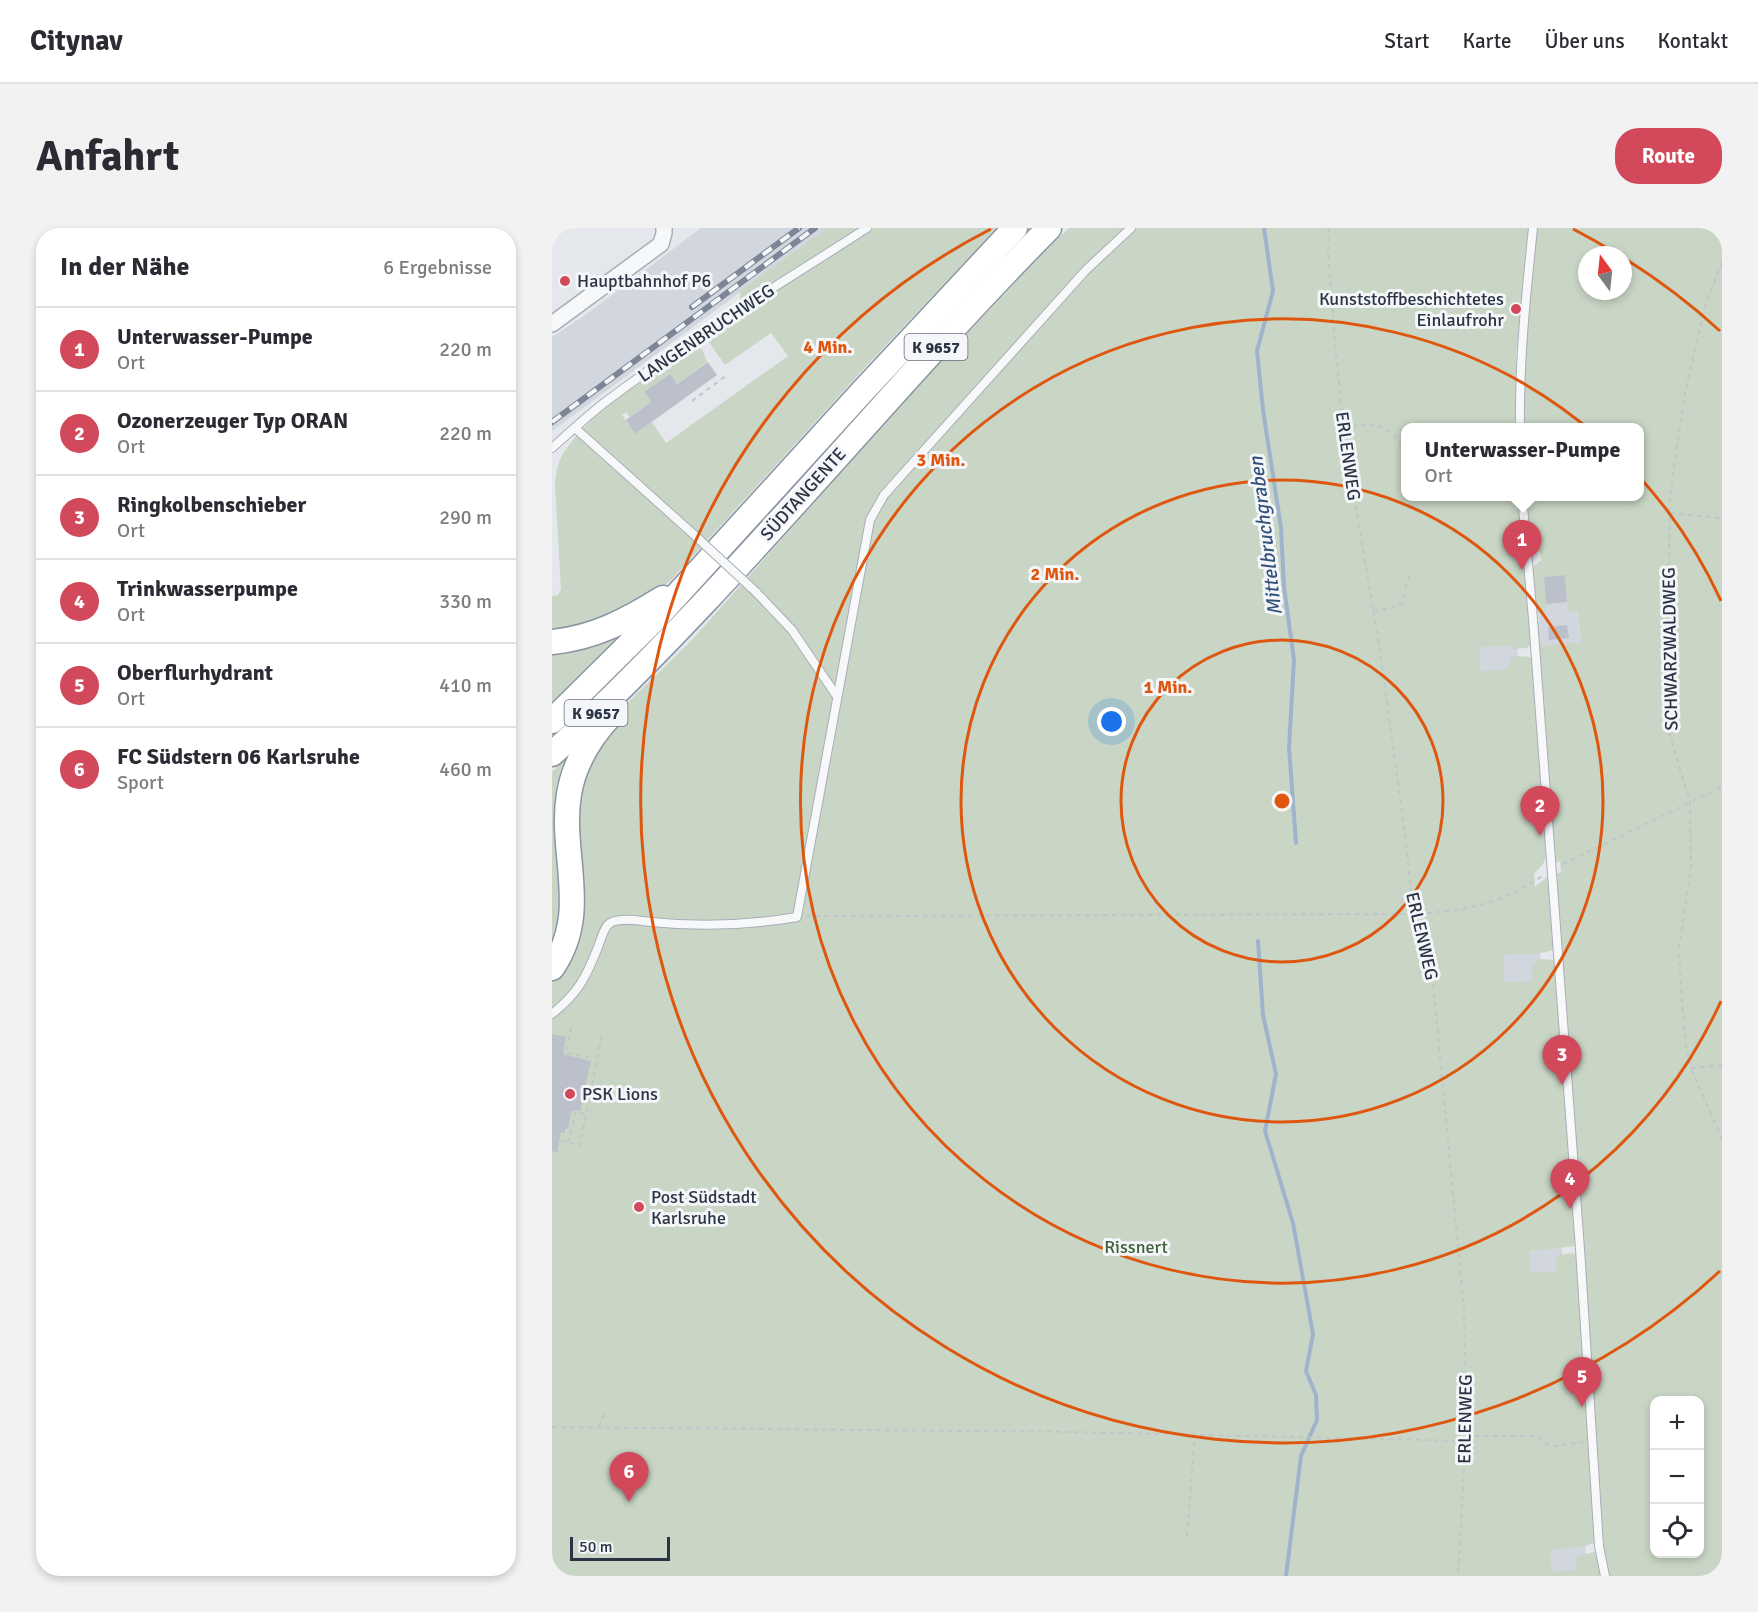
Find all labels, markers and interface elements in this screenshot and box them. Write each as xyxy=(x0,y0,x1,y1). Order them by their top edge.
text: Citynav xyxy=(30,24,123,58)
text: Start xyxy=(1384,28,1429,54)
text: Karte xyxy=(1462,28,1511,54)
text: Über uns xyxy=(1544,28,1625,54)
text: Kontakt xyxy=(1658,28,1728,54)
button: Route xyxy=(1615,128,1722,184)
text: Anfahrt xyxy=(36,131,179,182)
north arrow xyxy=(1578,246,1632,300)
text: In der Nähe xyxy=(60,251,190,283)
text: 6 Ergebnisse xyxy=(383,255,492,280)
place label: Hauptbahnhof P6 xyxy=(577,270,711,292)
marker: Hauptbahnhof P6 xyxy=(558,274,572,288)
street label: LANGENBRUCHWEG xyxy=(634,279,778,387)
place label: Kunststoffbeschichtetes Einlaufrohr xyxy=(1319,288,1504,331)
marker: Kunststoffbeschichtetes Einlaufrohr xyxy=(1509,302,1523,316)
text: Unterwasser-Pumpe xyxy=(117,323,313,350)
road number: K 9657 xyxy=(904,334,968,360)
text: 4 Min. xyxy=(803,336,853,358)
text: 1 xyxy=(74,337,85,362)
text: 220 m xyxy=(439,337,492,362)
text: Ort xyxy=(117,350,145,375)
text: Ozonerzeuger Typ ORAN xyxy=(117,407,348,434)
street label: ERLENWEG xyxy=(1331,410,1365,502)
text: 2 xyxy=(74,421,85,446)
text: 220 m xyxy=(439,421,492,446)
popup xyxy=(1401,423,1644,501)
text: Ort xyxy=(117,434,145,459)
text: Unterwasser-Pumpe xyxy=(1425,436,1620,463)
street label: SÜDTANGENTE xyxy=(756,443,850,545)
text: 3 Min. xyxy=(916,449,966,471)
water label: Mittelbruchgraben xyxy=(1243,454,1288,617)
text: Ort xyxy=(1425,463,1453,488)
text: Ringkolbenschieber xyxy=(117,491,306,518)
text: 3 xyxy=(74,505,85,530)
text: 290 m xyxy=(439,505,492,530)
text: Ort xyxy=(117,518,145,543)
pin: 1 xyxy=(1502,520,1542,570)
text: 2 Min. xyxy=(1030,563,1080,585)
street label: SCHWARZWALDWEG xyxy=(1658,567,1682,731)
text: Trinkwasserpumpe xyxy=(117,575,298,602)
text: 4 xyxy=(74,589,85,614)
text: 330 m xyxy=(439,589,492,614)
text: Ort xyxy=(117,602,145,627)
text: Oberflurhydrant xyxy=(117,659,273,686)
text: 5 xyxy=(74,673,85,698)
text: 410 m xyxy=(439,673,492,698)
text: 1 Min. xyxy=(1143,676,1193,698)
text: Ort xyxy=(117,686,145,711)
road number: K 9657 xyxy=(564,700,628,726)
your location xyxy=(1097,707,1126,736)
text: FC Südstern 06 Karlsruhe xyxy=(117,743,360,770)
text: 6 xyxy=(74,757,85,782)
text: 460 m xyxy=(439,757,492,782)
text: Sport xyxy=(117,770,164,795)
pin: 2 xyxy=(1520,786,1560,836)
centre of rings xyxy=(1272,791,1292,811)
street label: ERLENWEG xyxy=(1401,890,1443,982)
pin: 3 xyxy=(1542,1036,1582,1085)
place label: PSK Lions xyxy=(582,1083,658,1105)
marker: PSK Lions xyxy=(563,1087,577,1101)
pin: 4 xyxy=(1550,1160,1590,1209)
place label: Post Südstadt Karlsruhe xyxy=(651,1186,757,1229)
marker: Post Südstadt Karlsruhe xyxy=(632,1200,646,1214)
park label: Rissnert xyxy=(1104,1236,1168,1258)
pin: 5 xyxy=(1562,1358,1602,1407)
street label: ERLENWEG xyxy=(1453,1374,1477,1464)
map controls xyxy=(1650,1396,1704,1558)
button: + xyxy=(1650,1396,1704,1450)
button: − xyxy=(1650,1450,1704,1504)
pin: 6 xyxy=(610,1452,649,1502)
button: locate xyxy=(1650,1504,1704,1558)
scale bar xyxy=(570,1534,670,1562)
text: 50 m xyxy=(579,1537,613,1557)

